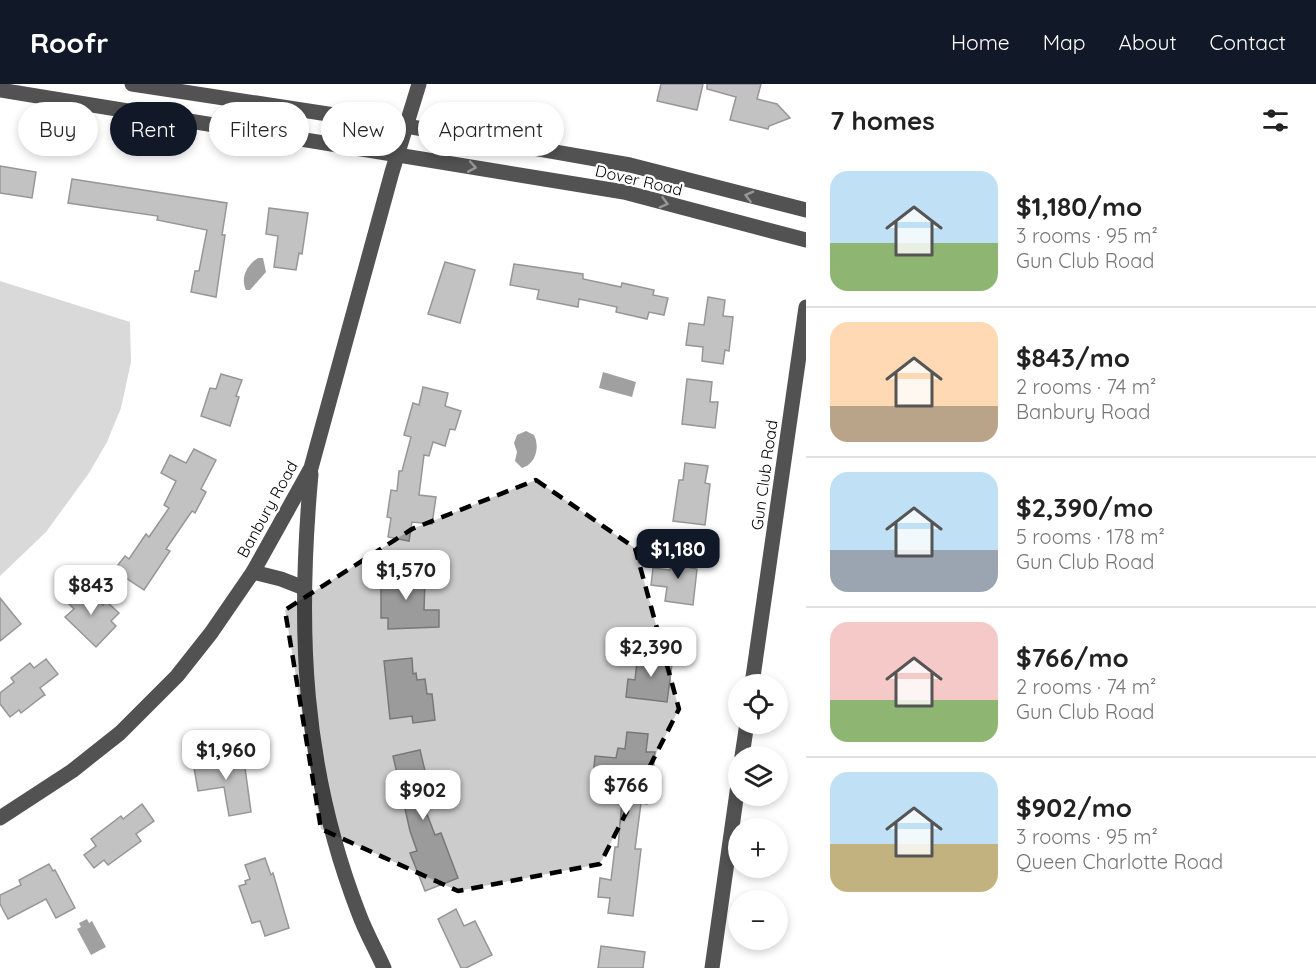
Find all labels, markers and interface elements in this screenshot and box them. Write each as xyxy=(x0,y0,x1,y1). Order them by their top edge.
text: Roofr xyxy=(30,25,108,60)
text: Home xyxy=(951,29,1010,55)
text: Map xyxy=(1043,29,1086,55)
text: About xyxy=(1119,29,1177,55)
text: Contact xyxy=(1210,29,1286,55)
chip: Buy xyxy=(18,102,98,156)
chip: Rent xyxy=(110,102,197,156)
chip: Filters xyxy=(209,102,309,156)
chip: New xyxy=(321,102,406,156)
chip: Apartment xyxy=(418,102,564,156)
text: 7 homes xyxy=(830,104,935,137)
icon: filters xyxy=(1259,104,1292,137)
one-way arrow xyxy=(468,160,477,172)
street label: Dover Road xyxy=(593,160,685,200)
text: $1,180/mo xyxy=(1016,190,1142,223)
one-way arrow xyxy=(744,191,755,203)
one-way arrow xyxy=(659,195,669,208)
icon: home xyxy=(878,195,950,267)
text: 3 rooms · 95 m² xyxy=(1016,223,1158,248)
text: Gun Club Road xyxy=(1016,248,1154,273)
text: $843/mo xyxy=(1016,341,1130,374)
icon: home xyxy=(878,346,950,418)
text: 2 rooms · 74 m² xyxy=(1016,374,1156,399)
text: Banbury Road xyxy=(1016,399,1150,424)
street label: Gun Club Road xyxy=(746,419,782,531)
street label: Banbury Road xyxy=(232,457,302,561)
text: $2,390/mo xyxy=(1016,491,1153,524)
icon: home xyxy=(878,496,950,568)
text: 5 rooms · 178 m² xyxy=(1016,524,1165,549)
pin: $1,180 xyxy=(629,529,727,580)
text: $1,180 xyxy=(651,536,705,561)
text: Gun Club Road xyxy=(1016,549,1154,574)
pin: $1,570 xyxy=(357,550,455,601)
text: $1,570 xyxy=(376,557,436,582)
pin: $843 xyxy=(55,565,127,616)
text: $843 xyxy=(68,572,114,597)
pin: $2,390 xyxy=(602,627,700,678)
text: $2,390 xyxy=(619,634,683,659)
text: $766/mo xyxy=(1016,641,1129,674)
icon: home xyxy=(878,646,950,718)
map controls xyxy=(728,674,788,950)
button: locate xyxy=(728,674,788,734)
text: 2 rooms · 74 m² xyxy=(1016,674,1156,699)
text: Gun Club Road xyxy=(1016,699,1154,724)
pin: $1,960 xyxy=(177,730,275,781)
text: $1,960 xyxy=(196,737,256,762)
button: layers xyxy=(728,746,788,806)
pin: $766 xyxy=(590,765,662,816)
pin: $902 xyxy=(387,770,459,821)
text: $766 xyxy=(604,772,648,797)
text: $902 xyxy=(400,777,446,802)
text: $902/mo xyxy=(1016,791,1132,824)
icon: home xyxy=(878,796,950,868)
button: + xyxy=(728,818,788,878)
text: 3 rooms · 95 m² xyxy=(1016,824,1158,849)
text: Queen Charlotte Road xyxy=(1016,849,1223,874)
button: − xyxy=(728,890,788,950)

